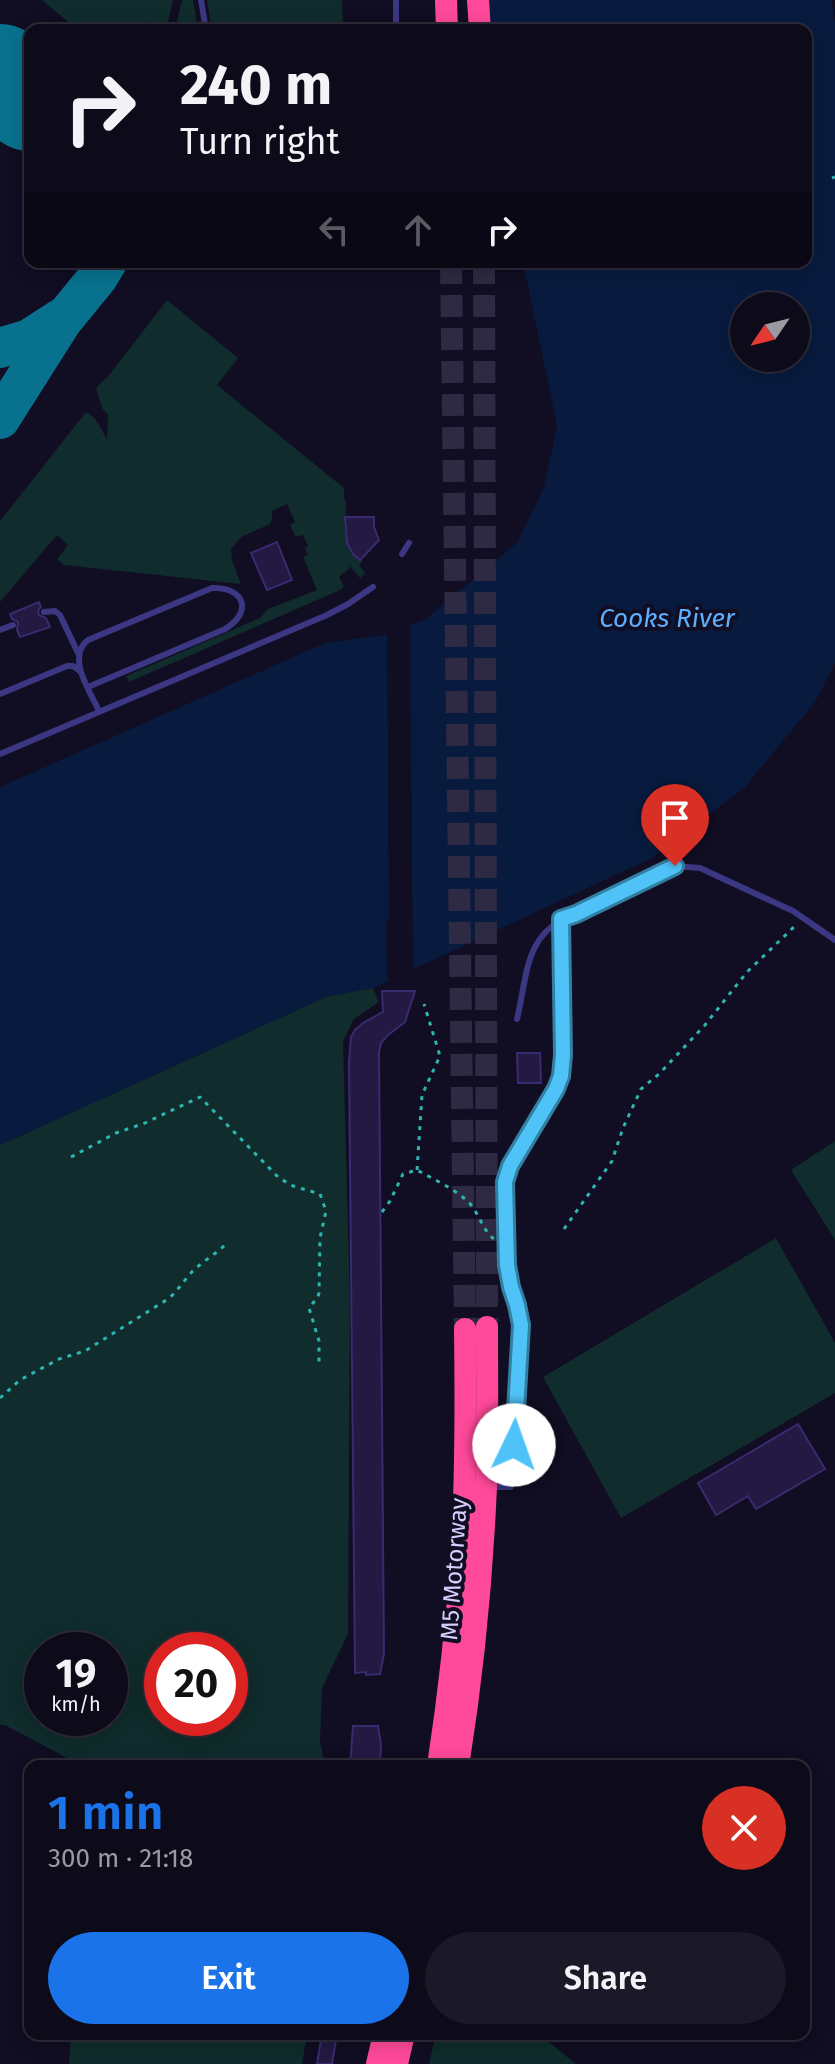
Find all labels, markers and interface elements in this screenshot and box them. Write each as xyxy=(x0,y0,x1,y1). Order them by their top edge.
text: 240 m xyxy=(180,52,332,119)
icon: right xyxy=(48,56,152,160)
text: Turn right xyxy=(180,120,340,164)
icon: left xyxy=(312,208,356,252)
icon: ahead xyxy=(396,208,440,252)
icon: right xyxy=(480,208,524,252)
north arrow xyxy=(730,292,810,372)
map controls xyxy=(730,292,810,372)
water label: Cooks River xyxy=(599,603,736,634)
pin xyxy=(641,784,709,866)
icon: arrive xyxy=(653,796,697,840)
position arrow xyxy=(472,1403,556,1487)
street label: M5 Motorway xyxy=(435,1497,473,1641)
speed limit sign: 20 xyxy=(144,1632,248,1736)
text: 19 xyxy=(56,1650,96,1698)
text: km/h xyxy=(51,1692,101,1716)
text: 1 min xyxy=(48,1784,164,1842)
button: close xyxy=(702,1786,786,1870)
text: 300 m · 21:18 xyxy=(48,1843,193,1874)
button: Exit xyxy=(48,1932,409,2024)
button: Share xyxy=(425,1932,786,2024)

